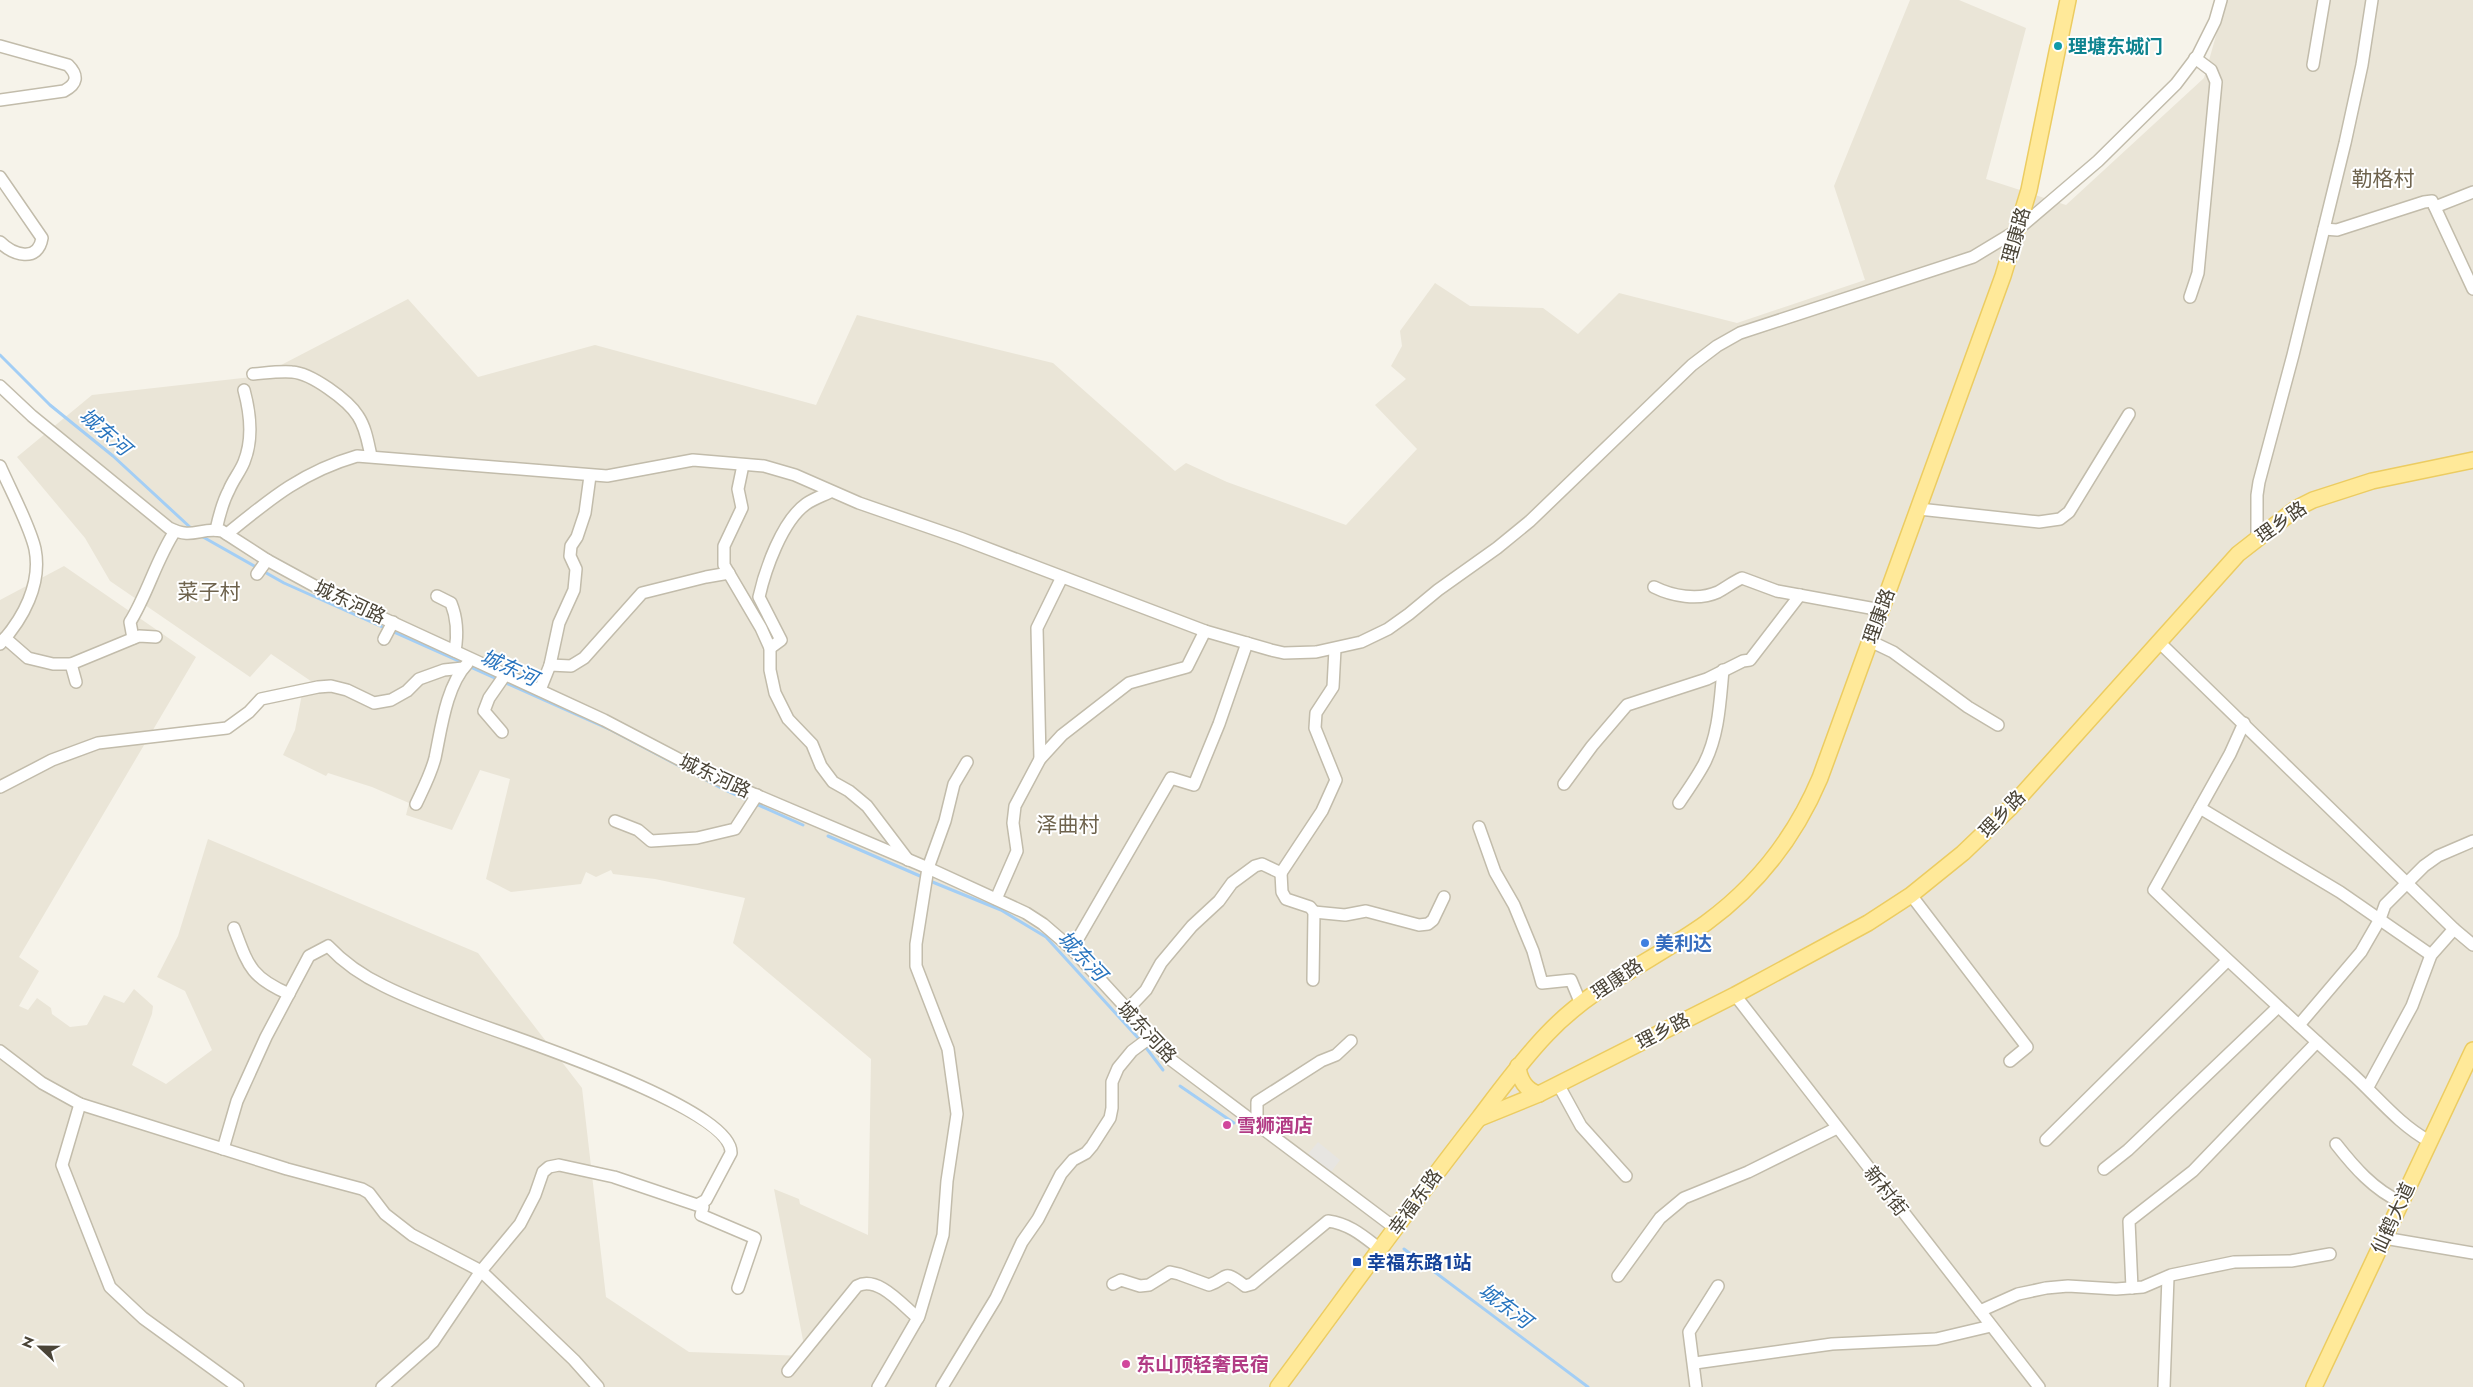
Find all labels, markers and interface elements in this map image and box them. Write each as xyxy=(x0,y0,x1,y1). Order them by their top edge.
place label: 理塘东城门 xyxy=(2068,33,2163,60)
marker: 理塘东城门 xyxy=(2052,40,2064,52)
district label: 勒格村 xyxy=(2352,164,2415,194)
street label: 理康路 xyxy=(1995,204,2037,266)
water label: 城东河 xyxy=(73,401,140,465)
street label: 理乡路 xyxy=(2250,495,2312,549)
street label: 城东河路 xyxy=(310,574,390,630)
district label: 菜子村 xyxy=(178,577,241,607)
street label: 理康路 xyxy=(1857,585,1901,647)
water label: 城东河 xyxy=(476,643,546,695)
street label: 城东河路 xyxy=(675,748,755,804)
street label: 理乡路 xyxy=(1972,784,2032,844)
district label: 泽曲村 xyxy=(1037,810,1100,840)
water label: 城东河 xyxy=(1051,924,1116,991)
place label: 美利达 xyxy=(1655,930,1712,957)
marker: 美利达 xyxy=(1639,937,1651,949)
street label: 理康路 xyxy=(1586,952,1648,1006)
street label: 城东河路 xyxy=(1111,995,1183,1069)
street label: 理乡路 xyxy=(1631,1006,1695,1056)
place label: 雪狮酒店 xyxy=(1237,1112,1313,1139)
marker: 雪狮酒店 xyxy=(1221,1119,1233,1131)
street label: 新村街 xyxy=(1858,1160,1914,1222)
street label: 幸福东路 xyxy=(1382,1163,1448,1241)
street label: 仙鹤大道 xyxy=(2365,1178,2421,1258)
place label: 幸福东路1站 xyxy=(1367,1249,1472,1276)
marker: 幸福东路1站 xyxy=(1351,1256,1363,1268)
water label: 城东河 xyxy=(1472,1276,1541,1338)
north arrow xyxy=(15,1322,65,1372)
text: N xyxy=(17,1333,39,1351)
place label: 东山顶轻奢民宿 xyxy=(1136,1351,1269,1378)
marker: 东山顶轻奢民宿 xyxy=(1120,1358,1132,1370)

